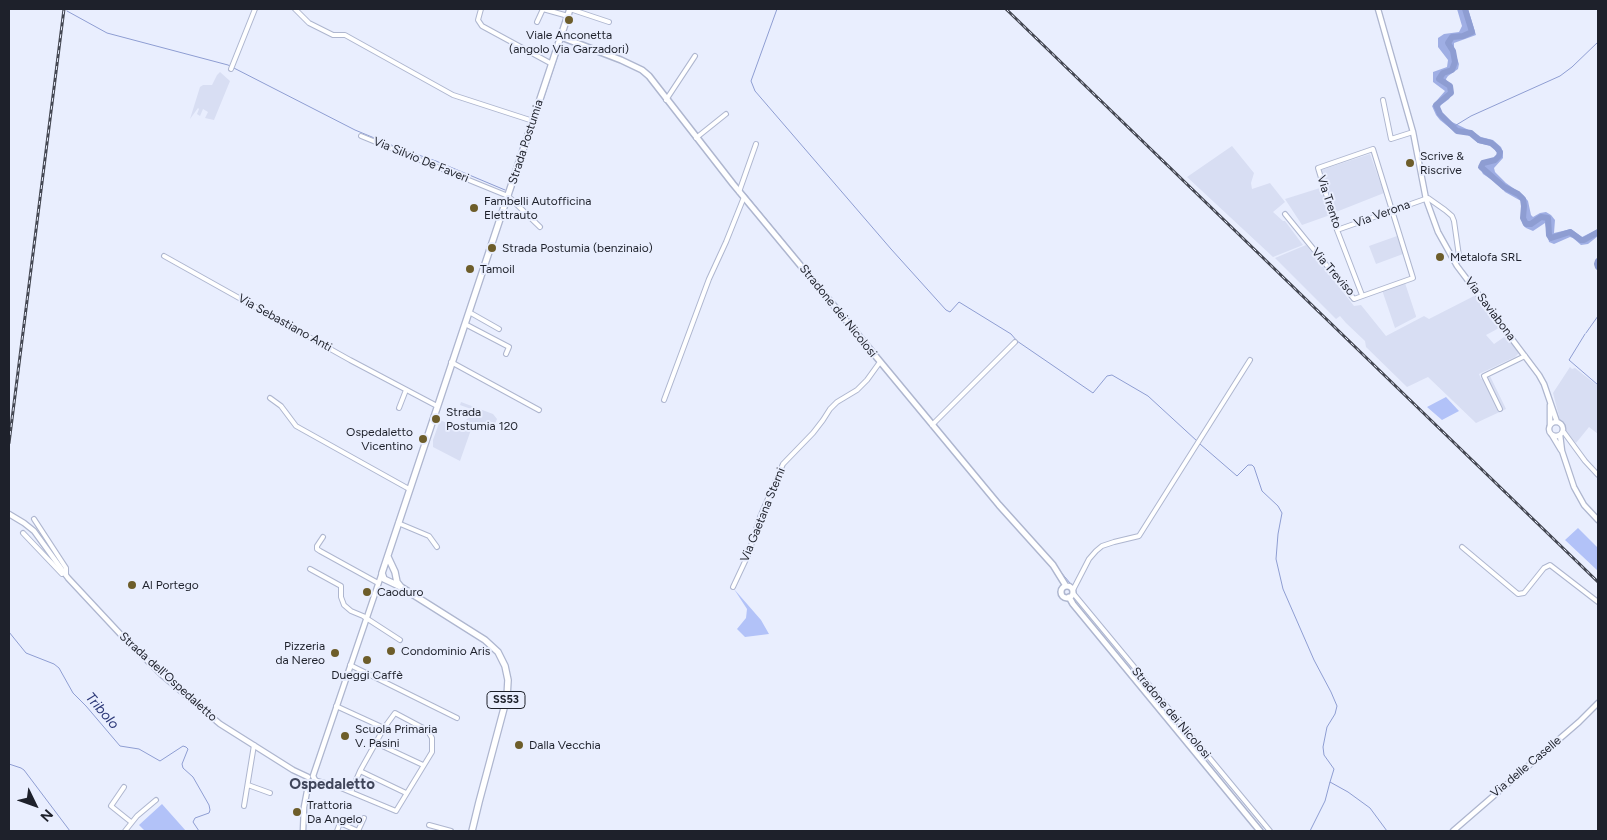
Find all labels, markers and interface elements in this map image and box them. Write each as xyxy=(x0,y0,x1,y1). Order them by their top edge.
marker: Viale Anconetta (angolo Via Garzadori) xyxy=(563,14,575,26)
place label: Viale Anconetta (angolo Via Garzadori) xyxy=(509,28,629,56)
street label: Strada Postumia xyxy=(506,98,546,186)
street label: Via Silvio De Faveri xyxy=(371,134,471,186)
place label: Scrive & Riscrive xyxy=(1420,149,1464,177)
marker: Scrive & Riscrive xyxy=(1404,157,1416,169)
street label: Via Trento xyxy=(1314,174,1344,230)
place label: Fambelli Autofficina Elettrauto xyxy=(484,194,591,222)
street label: Via Verona xyxy=(1352,197,1412,231)
marker: Fambelli Autofficina Elettrauto xyxy=(468,202,480,214)
place label: Strada Postumia (benzinaio) xyxy=(502,241,653,255)
marker: Strada Postumia (benzinaio) xyxy=(486,242,498,254)
street label: Via Treviso xyxy=(1308,245,1358,299)
place label: Metalofa SRL xyxy=(1450,250,1522,264)
marker: Metalofa SRL xyxy=(1434,251,1446,263)
place label: Tamoil xyxy=(480,262,515,276)
street label: Stradone dei Nicolosi xyxy=(796,262,880,360)
marker: Tamoil xyxy=(464,263,476,275)
street label: Via Saviabona xyxy=(1462,275,1518,343)
street label: Via Sebastiano Anti xyxy=(236,291,334,355)
place label: Strada Postumia 120 xyxy=(446,405,518,433)
marker: Strada Postumia 120 xyxy=(430,413,442,425)
place label: Ospedaletto Vicentino xyxy=(346,425,413,453)
marker: Ospedaletto Vicentino xyxy=(417,433,429,445)
street label: Via Gaetana Sterni xyxy=(738,466,788,564)
place label: Al Portego xyxy=(142,578,199,592)
marker: Al Portego xyxy=(126,579,138,591)
place label: Caoduro xyxy=(377,585,423,599)
marker: Caoduro xyxy=(361,586,373,598)
street label: Strada dell'Ospedaletto xyxy=(116,629,220,725)
place label: Pizzeria da Nereo xyxy=(275,639,325,667)
place label: Condominio Aris xyxy=(401,644,490,658)
marker: Condominio Aris xyxy=(385,645,397,657)
marker: Pizzeria da Nereo xyxy=(329,647,341,659)
marker: Dueggi Caffè xyxy=(361,654,373,666)
street label: Stradone dei Nicolosi xyxy=(1128,664,1214,762)
place label: Dueggi Caffè xyxy=(331,668,403,682)
water label: Tribolo xyxy=(82,689,122,733)
road number: SS53 xyxy=(487,692,525,708)
place label: Scuola Primaria V. Pasini xyxy=(355,722,437,750)
marker: Scuola Primaria V. Pasini xyxy=(339,730,351,742)
street label: Via delle Caselle xyxy=(1488,733,1564,801)
place label: Dalla Vecchia xyxy=(529,738,601,752)
marker: Dalla Vecchia xyxy=(513,739,525,751)
district label: Ospedaletto xyxy=(289,776,375,794)
north arrow xyxy=(10,780,60,830)
place label: Trattoria Da Angelo xyxy=(307,798,362,826)
text: N xyxy=(37,806,56,825)
marker: Trattoria Da Angelo xyxy=(291,806,303,818)

